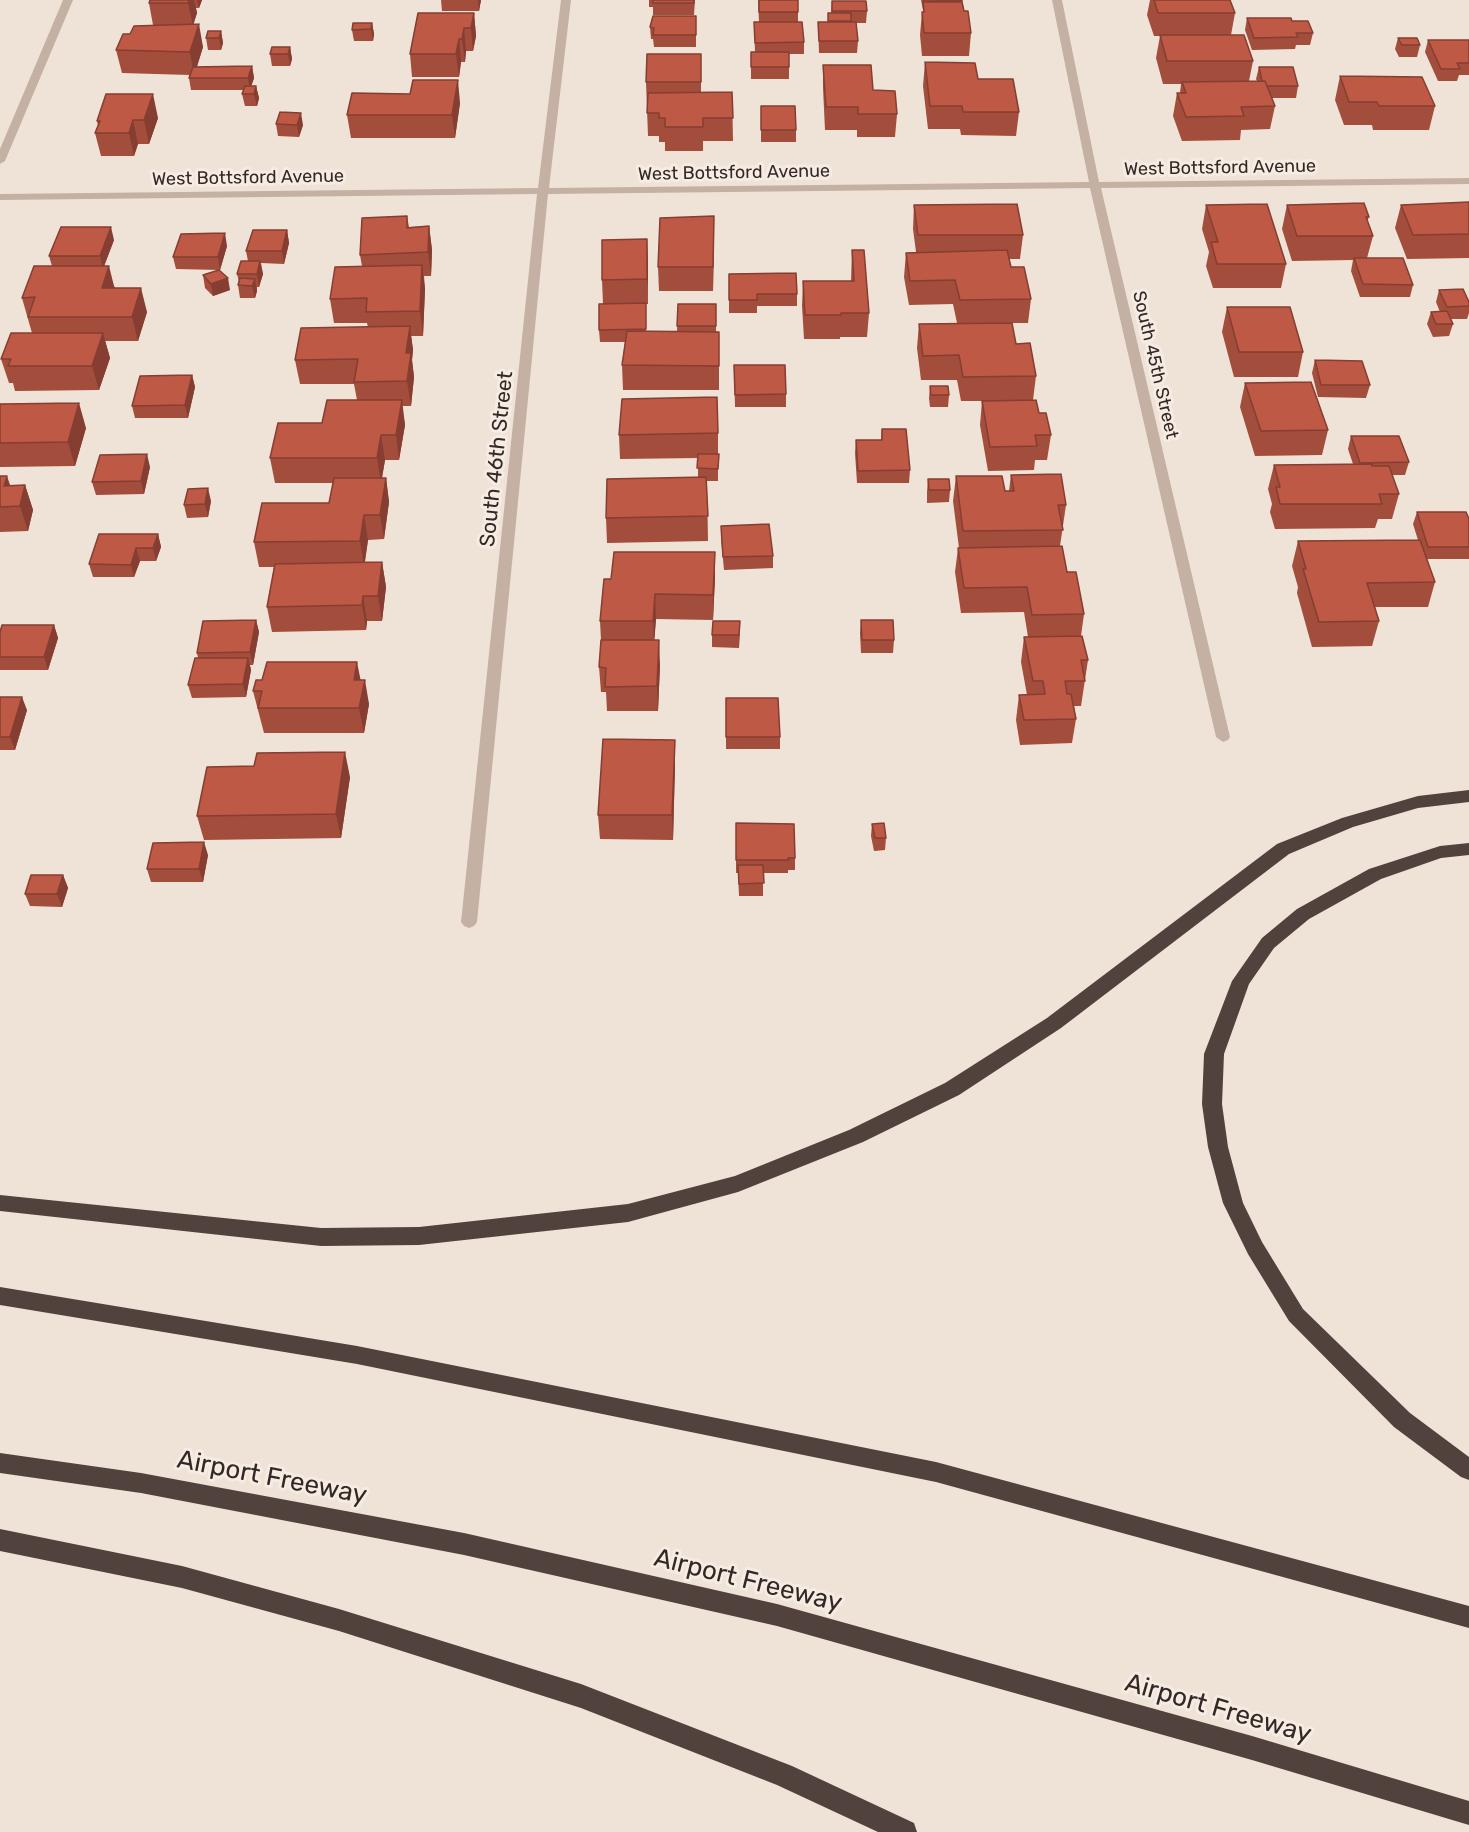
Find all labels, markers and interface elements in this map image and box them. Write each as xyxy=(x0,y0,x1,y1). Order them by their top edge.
street label: West Bottsford Avenue xyxy=(1124,156,1316,180)
street label: West Bottsford Avenue xyxy=(638,161,830,185)
street label: West Bottsford Avenue xyxy=(152,166,344,190)
street label: South 45th Street xyxy=(1127,289,1183,441)
street label: South 46th Street xyxy=(475,370,519,548)
street label: Airport Freeway xyxy=(175,1444,369,1512)
street label: Airport Freeway xyxy=(651,1543,845,1619)
street label: Airport Freeway xyxy=(1121,1667,1315,1751)

